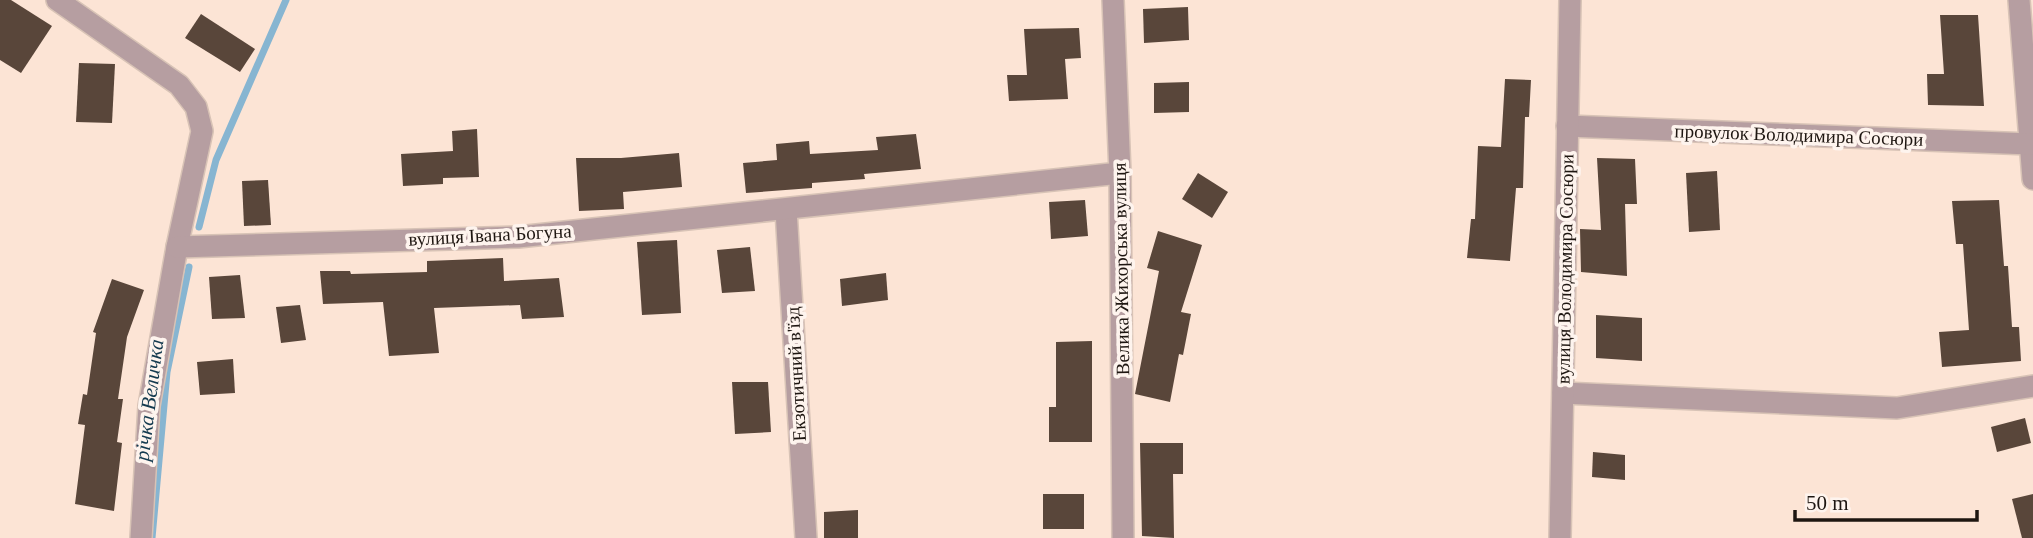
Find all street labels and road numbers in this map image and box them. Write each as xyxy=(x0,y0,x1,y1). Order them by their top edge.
street label: провулок Володимира Сосюри xyxy=(1674,120,1924,150)
street label: вулиця Володимира Сосюри xyxy=(1552,154,1578,384)
street label: Велика Жихорська вулиця xyxy=(1109,162,1133,375)
street label: вулиця Івана Богуна xyxy=(408,220,573,250)
street label: Екзотичний в'їзд xyxy=(782,306,810,442)

